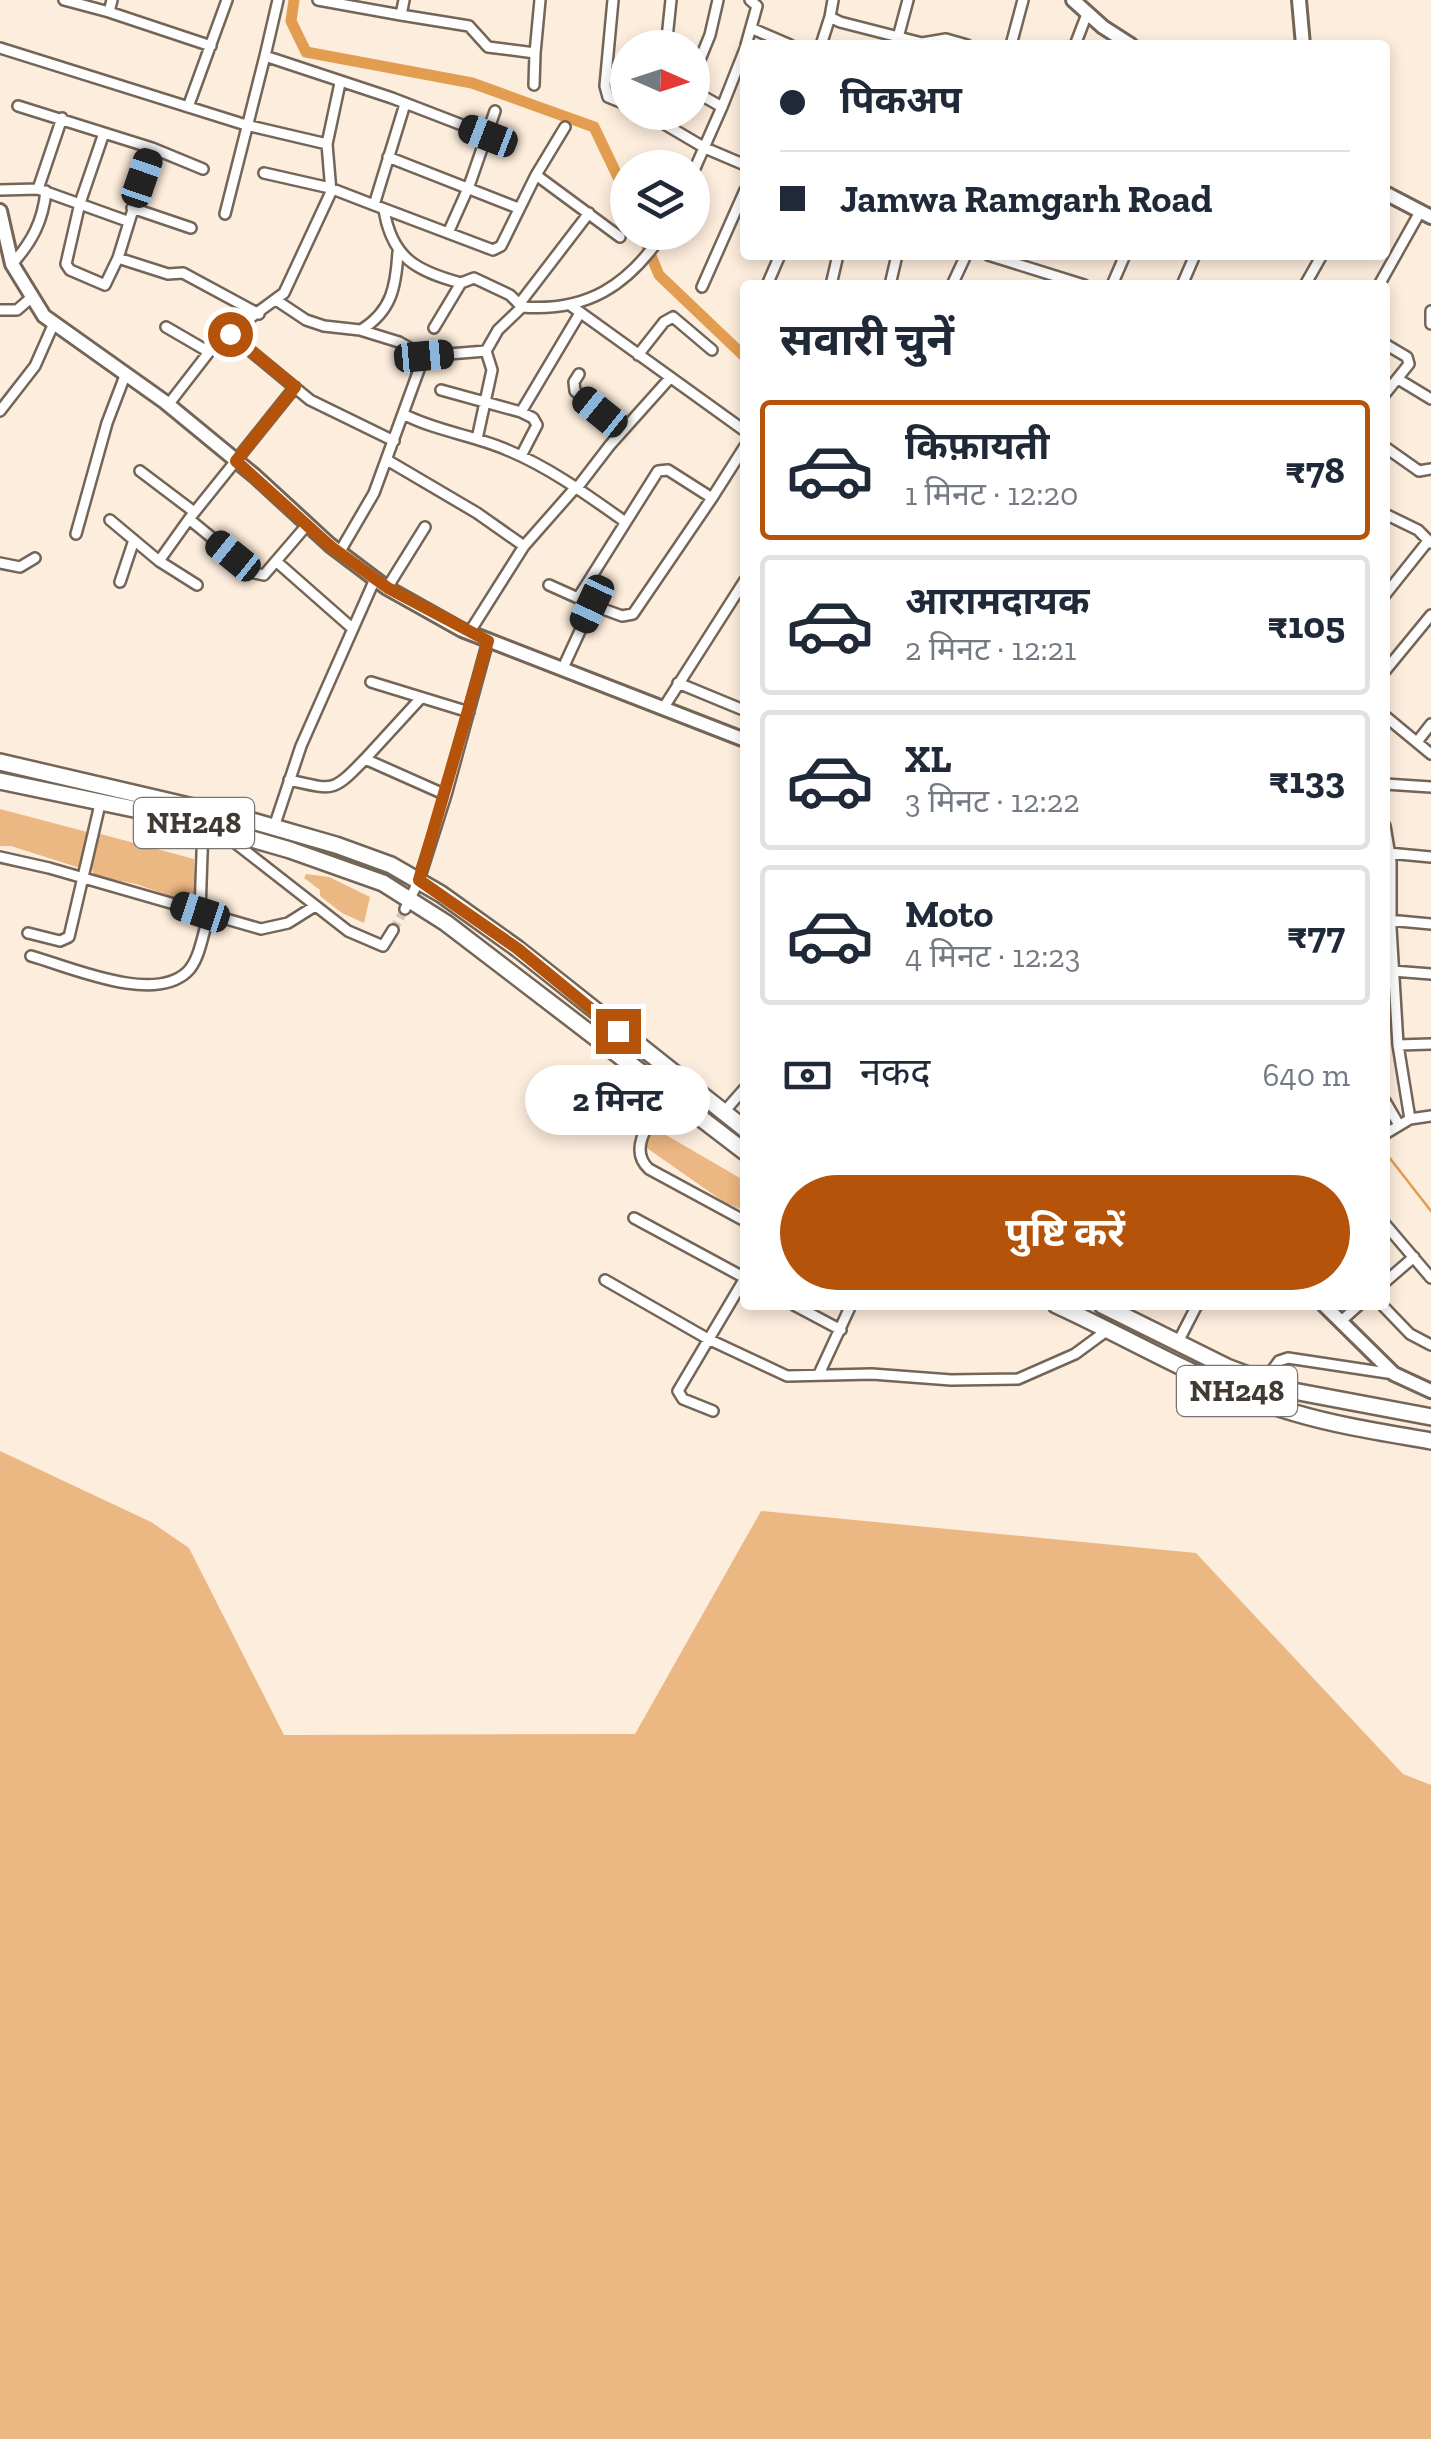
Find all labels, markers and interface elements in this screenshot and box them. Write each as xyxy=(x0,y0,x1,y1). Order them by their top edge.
north arrow xyxy=(610,30,710,130)
map controls xyxy=(610,30,710,250)
text: पिकअप xyxy=(840,77,962,123)
car xyxy=(455,111,521,161)
car xyxy=(118,145,166,211)
button: layers xyxy=(610,150,710,250)
text: Jamwa Ramgarh Road xyxy=(840,176,1212,222)
route start xyxy=(208,312,253,357)
text: सवारी चुनें xyxy=(780,313,954,367)
car xyxy=(393,338,455,374)
car xyxy=(567,381,633,443)
text: किफ़ायती xyxy=(905,423,1049,469)
icon: car xyxy=(785,425,875,515)
text: ₹78 xyxy=(1285,447,1345,493)
text: 1 मिनट · 12:20 xyxy=(905,475,1078,513)
car xyxy=(200,525,266,587)
car xyxy=(566,570,618,638)
text: आरामदायक xyxy=(905,578,1089,624)
icon: car xyxy=(785,580,875,670)
text: ₹105 xyxy=(1267,602,1345,648)
text: 2 मिनट · 12:21 xyxy=(905,630,1076,668)
icon: car xyxy=(785,735,875,825)
text: XL xyxy=(905,736,952,782)
text: ₹133 xyxy=(1269,757,1345,803)
text: 3 मिनट · 12:22 xyxy=(905,782,1080,820)
road number: NH248 xyxy=(134,798,254,848)
car xyxy=(167,888,233,936)
icon: car xyxy=(785,890,875,980)
text: Moto xyxy=(905,891,993,937)
text: ₹77 xyxy=(1287,912,1345,958)
text: 4 मिनट · 12:23 xyxy=(905,937,1080,975)
route end xyxy=(596,1009,641,1054)
icon: cash xyxy=(780,1048,835,1103)
text: नकद xyxy=(860,1049,930,1095)
text: 640 m xyxy=(1262,1056,1350,1094)
callout: 2 मिनट xyxy=(526,1066,710,1136)
text: 2 मिनट xyxy=(572,1081,663,1119)
button: पुष्टि करें xyxy=(780,1175,1350,1290)
road number: NH248 xyxy=(1177,1366,1297,1416)

